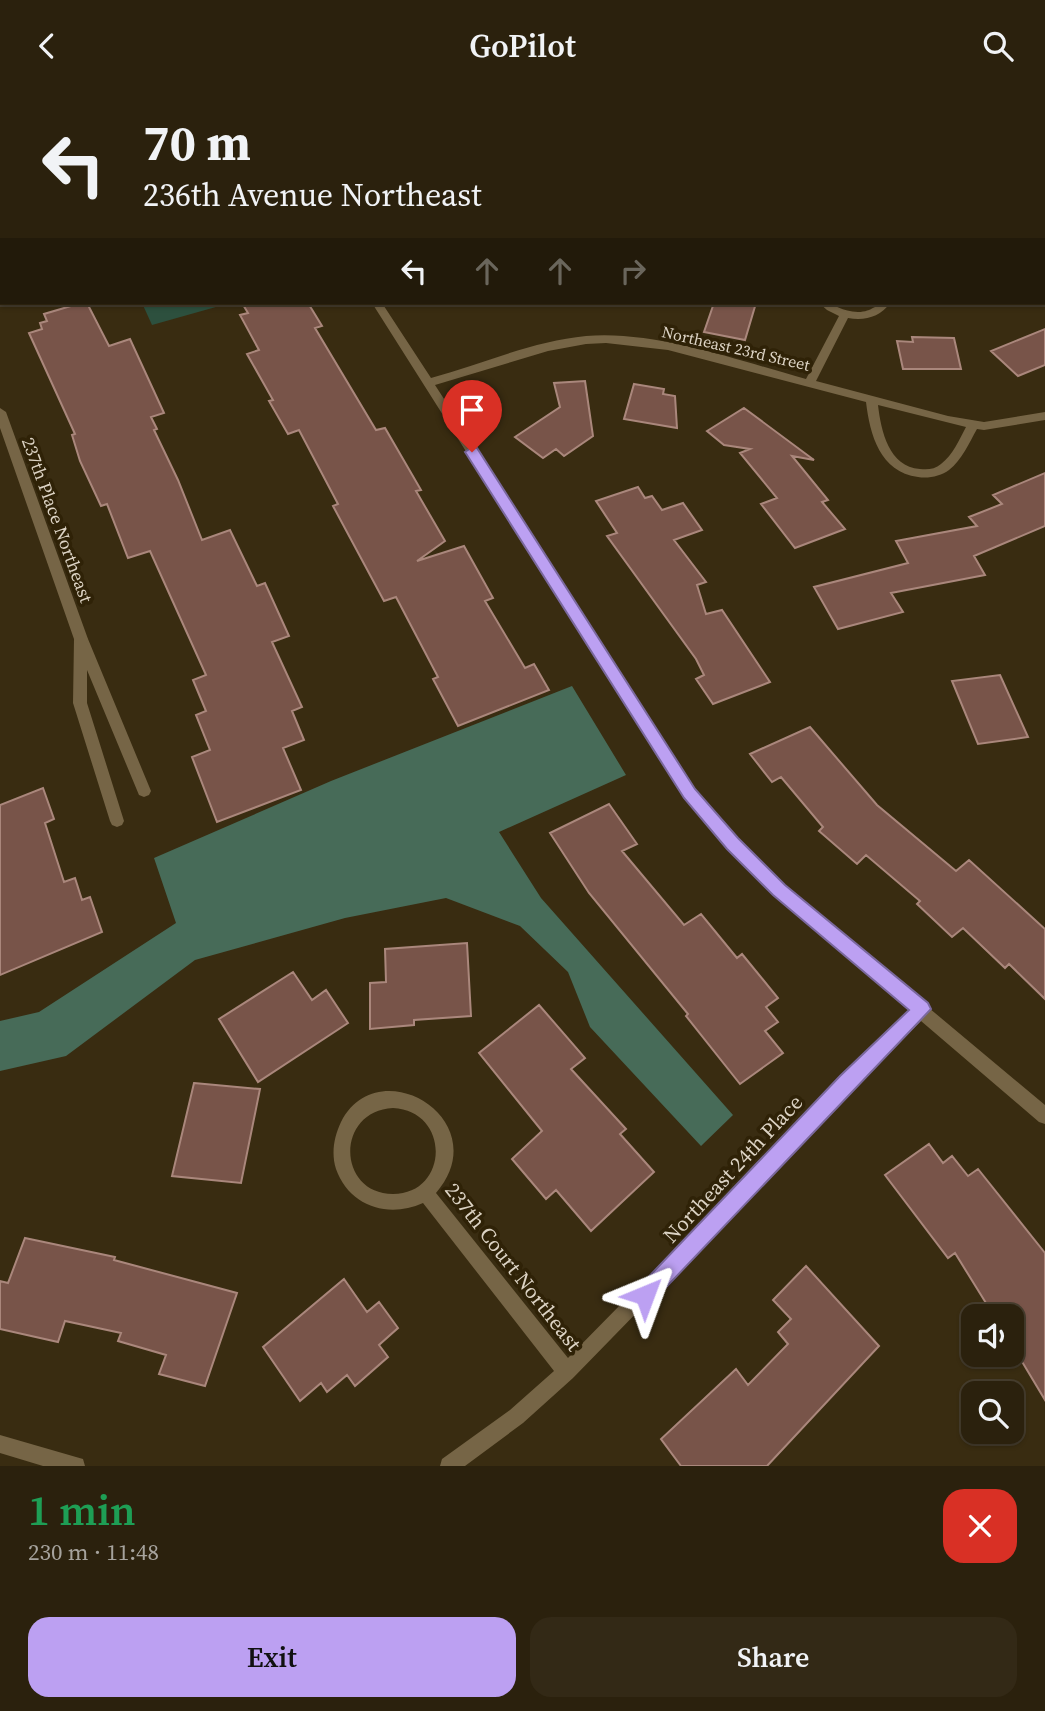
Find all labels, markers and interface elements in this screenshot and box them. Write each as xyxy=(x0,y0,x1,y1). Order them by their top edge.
text: GoPilot xyxy=(469,24,576,68)
icon: back xyxy=(28,27,66,65)
icon: search xyxy=(979,27,1017,65)
text: 70 m xyxy=(143,109,251,176)
icon: left xyxy=(28,119,119,210)
text: 236th Avenue Northeast xyxy=(143,173,482,217)
icon: left xyxy=(395,252,433,290)
icon: ahead xyxy=(468,252,506,290)
icon: ahead xyxy=(541,252,579,290)
icon: right xyxy=(614,252,652,290)
street label: Northeast 23rd Street xyxy=(660,320,813,376)
pin xyxy=(442,380,502,452)
icon: arrive xyxy=(453,391,491,429)
street label: 237th Place Northeast xyxy=(16,434,99,606)
street label: Northeast 24th Place xyxy=(656,1088,809,1249)
street label: 237th Court Northeast xyxy=(438,1177,588,1357)
position arrow xyxy=(608,1258,682,1332)
map controls xyxy=(961,1304,1024,1444)
button: sound xyxy=(961,1304,1024,1367)
button: search xyxy=(961,1381,1024,1444)
text: 1 min xyxy=(28,1481,136,1539)
button: close xyxy=(943,1489,1017,1563)
text: 230 m · 11:48 xyxy=(28,1536,159,1568)
button: Exit xyxy=(28,1617,516,1697)
button: Share xyxy=(530,1617,1017,1697)

